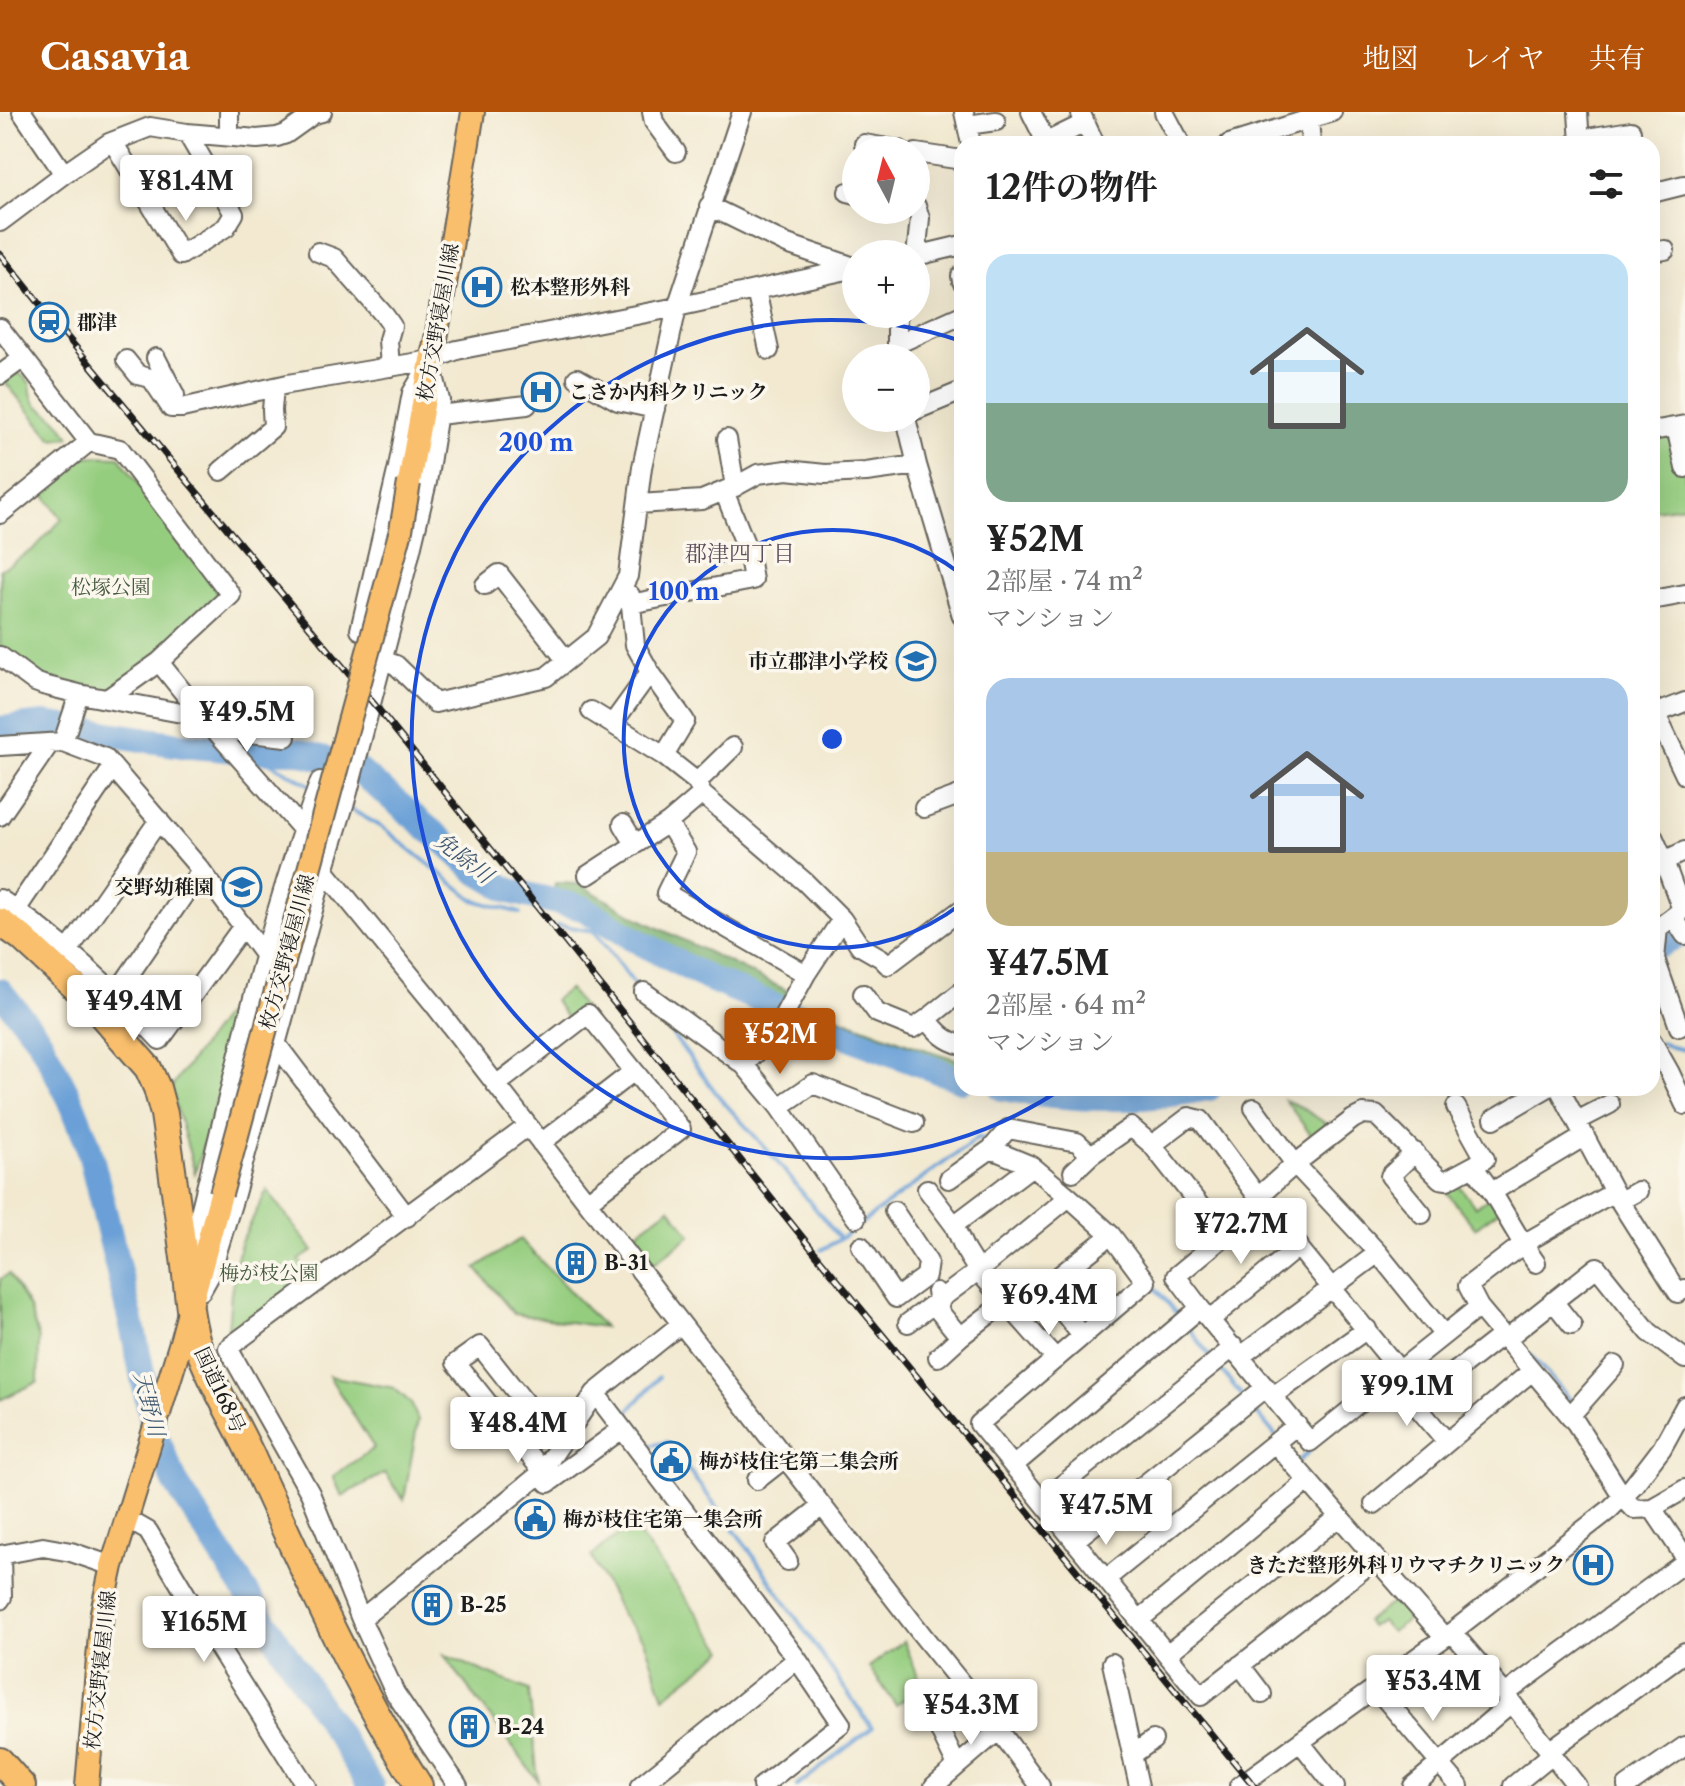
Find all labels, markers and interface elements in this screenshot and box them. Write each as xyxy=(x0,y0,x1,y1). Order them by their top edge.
text: Casavia xyxy=(40,33,190,80)
text: 地図 xyxy=(1362,41,1418,75)
text: レイヤ xyxy=(1462,41,1545,75)
text: 共有 xyxy=(1589,41,1645,75)
north arrow xyxy=(842,136,930,224)
map controls xyxy=(842,136,930,432)
pin: ¥81.4M xyxy=(121,155,251,223)
icon: filters xyxy=(1584,162,1628,206)
text: ¥81.4M xyxy=(138,165,234,197)
text: 12件の物件 xyxy=(986,166,1157,208)
button: + xyxy=(842,240,930,328)
street label: 枚方交野寝屋川線 xyxy=(412,241,464,403)
hospital icon: 松本整形外科 xyxy=(461,266,503,308)
place label: 松本整形外科 xyxy=(510,275,630,299)
station icon: 郡津 xyxy=(28,301,70,343)
icon: home xyxy=(1235,306,1379,450)
place label: 郡津 xyxy=(77,310,117,334)
button: − xyxy=(842,344,930,432)
hospital icon: こさか内科クリニック xyxy=(520,371,562,413)
place label: こさか内科クリニック xyxy=(569,380,768,404)
text: 200 m xyxy=(499,428,573,457)
text: ¥52M xyxy=(986,518,1084,560)
district label: 郡津四丁目 xyxy=(685,540,795,567)
text: 2部屋 · 74 m² xyxy=(986,565,1143,597)
park label: 松塚公園 xyxy=(71,575,151,599)
text: 100 m xyxy=(648,577,720,606)
text: マンション xyxy=(986,602,1115,634)
school or university icon: 市立郡津小学校 xyxy=(895,640,937,682)
place label: 市立郡津小学校 xyxy=(748,649,888,673)
pin: ¥49.5M xyxy=(182,686,312,754)
text: ¥49.5M xyxy=(199,696,295,728)
centre of rings xyxy=(818,725,846,753)
icon: home xyxy=(1235,730,1379,874)
water label: 免除川 xyxy=(430,827,500,890)
school or university icon: 交野幼稚園 xyxy=(221,866,263,908)
street label: 枚方交野寝屋川線 xyxy=(255,872,319,1032)
place label: 交野幼稚園 xyxy=(114,875,214,899)
text: ¥47.5M xyxy=(986,942,1110,984)
pin: ¥49.4M xyxy=(69,975,199,1043)
text: ¥49.4M xyxy=(85,985,183,1017)
text: 2部屋 · 64 m² xyxy=(986,989,1146,1021)
pin: ¥52M xyxy=(733,1008,827,1076)
text: ¥52M xyxy=(742,1018,818,1050)
text: マンション xyxy=(986,1026,1115,1058)
pin: ¥72.7M xyxy=(1176,1198,1306,1266)
text: ¥72.7M xyxy=(1194,1208,1288,1240)
building icon: B-31 xyxy=(555,1242,597,1284)
place label: B-31 xyxy=(604,1251,648,1275)
park label: 梅が枝公園 xyxy=(219,1261,319,1285)
pin: ¥69.4M xyxy=(984,1269,1114,1337)
text: ¥69.4M xyxy=(1000,1279,1098,1311)
street label: 国道168号 xyxy=(190,1343,250,1437)
pin: ¥99.1M xyxy=(1342,1360,1472,1428)
water label: 天野川 xyxy=(128,1369,171,1441)
text: ¥99.1M xyxy=(1360,1370,1454,1402)
pin: ¥48.4M xyxy=(453,1397,583,1465)
text: ¥48.4M xyxy=(468,1407,568,1439)
public building icon: 梅が枝住宅第二集会所 xyxy=(650,1440,692,1482)
place label: 梅が枝住宅第二集会所 xyxy=(699,1449,899,1473)
pin: ¥47.5M xyxy=(1041,1479,1171,1547)
text: ¥47.5M xyxy=(1059,1489,1153,1521)
public building icon: 梅が枝住宅第一集会所 xyxy=(514,1498,556,1540)
place label: 梅が枝住宅第一集会所 xyxy=(563,1507,763,1531)
hospital icon: きただ整形外科リウマチクリニック xyxy=(1572,1544,1614,1586)
place label: きただ整形外科リウマチクリニック xyxy=(1247,1553,1565,1577)
building icon: B-25 xyxy=(411,1584,453,1626)
street label: 枚方交野寝屋川線 xyxy=(80,1589,120,1751)
place label: B-25 xyxy=(460,1593,507,1617)
pin: ¥165M xyxy=(148,1596,260,1664)
text: ¥165M xyxy=(160,1606,248,1638)
pin: ¥53.4M xyxy=(1368,1655,1498,1723)
text: ¥53.4M xyxy=(1384,1665,1482,1697)
pin: ¥54.3M xyxy=(906,1679,1036,1747)
text: ¥54.3M xyxy=(922,1689,1020,1721)
building icon: B-24 xyxy=(448,1706,490,1748)
place label: B-24 xyxy=(497,1715,544,1739)

